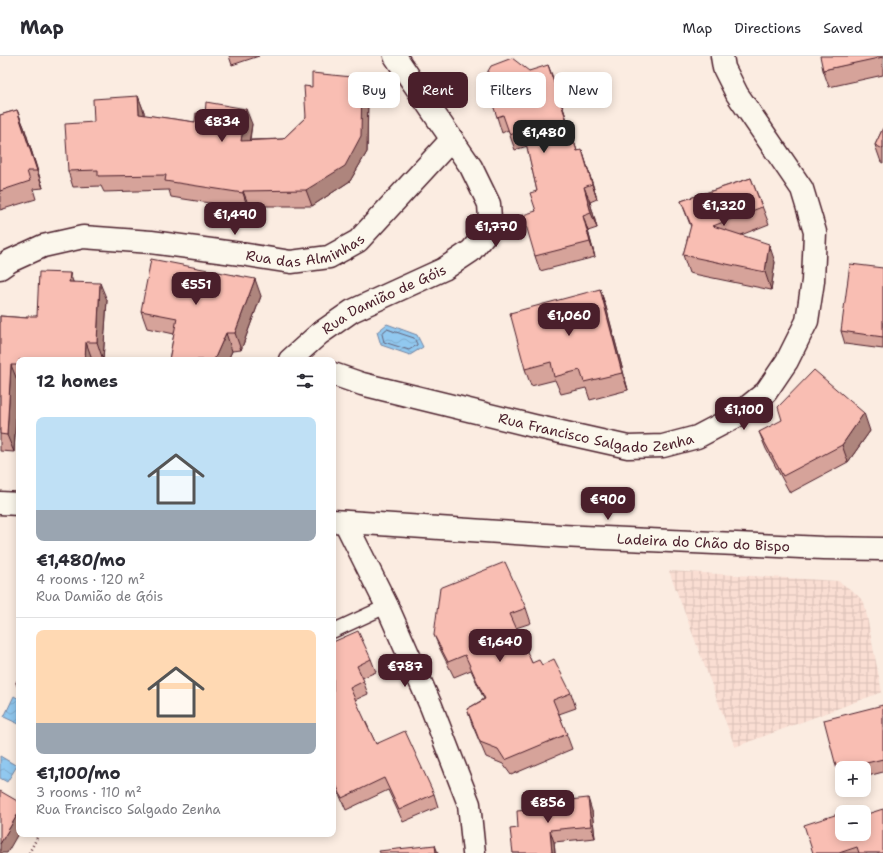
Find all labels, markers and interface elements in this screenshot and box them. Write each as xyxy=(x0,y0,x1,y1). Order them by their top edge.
text: Map xyxy=(20,15,64,40)
text: Map xyxy=(683,19,713,37)
text: Directions xyxy=(735,19,801,37)
text: Saved xyxy=(823,19,863,37)
chip: Buy xyxy=(348,72,400,108)
chip: Rent xyxy=(408,72,468,108)
chip: Filters xyxy=(476,72,546,108)
chip: New xyxy=(554,72,612,108)
pin: €834 xyxy=(198,109,246,143)
text: €834 xyxy=(204,113,240,130)
pin: €1,480 xyxy=(511,120,577,154)
text: €1,480 xyxy=(522,124,566,141)
pin: €1,320 xyxy=(691,193,757,227)
text: €1,320 xyxy=(702,197,746,214)
pin: €1,490 xyxy=(202,202,268,236)
text: €1,490 xyxy=(213,206,257,223)
pin: €1,770 xyxy=(463,214,529,248)
text: €1,770 xyxy=(474,218,518,235)
street label: Rua das Alminhas xyxy=(245,230,369,271)
street label: Rua Damião de Góis xyxy=(318,260,449,338)
pin: €551 xyxy=(172,272,220,306)
text: €551 xyxy=(181,276,211,293)
pin: €1,060 xyxy=(536,303,602,337)
text: €1,060 xyxy=(547,307,591,324)
text: 12 homes xyxy=(36,370,118,392)
icon: filters xyxy=(294,370,316,392)
pin: €1,100 xyxy=(711,397,777,431)
text: €1,100 xyxy=(724,401,764,418)
street label: Rua Francisco Salgado Zenha xyxy=(497,409,696,456)
icon: home xyxy=(140,443,212,515)
pin: €900 xyxy=(584,487,632,521)
text: €900 xyxy=(590,491,626,508)
street label: Ladeira do Chão do Bispo xyxy=(616,530,790,555)
text: €1,480/mo xyxy=(36,549,126,571)
text: 4 rooms · 120 m² xyxy=(36,571,145,588)
text: Rua Damião de Góis xyxy=(36,588,163,605)
pin: €1,640 xyxy=(467,629,533,663)
text: €1,640 xyxy=(478,633,522,650)
pin: €787 xyxy=(381,654,429,688)
icon: home xyxy=(140,656,212,728)
text: €787 xyxy=(387,658,423,675)
map controls xyxy=(835,761,871,841)
button: + xyxy=(835,761,871,797)
text: €1,100/mo xyxy=(36,762,121,784)
text: 3 rooms · 110 m² xyxy=(36,784,142,801)
pin: €856 xyxy=(524,790,572,824)
text: €856 xyxy=(530,794,566,811)
text: Rua Francisco Salgado Zenha xyxy=(36,801,221,818)
button: − xyxy=(835,805,871,841)

